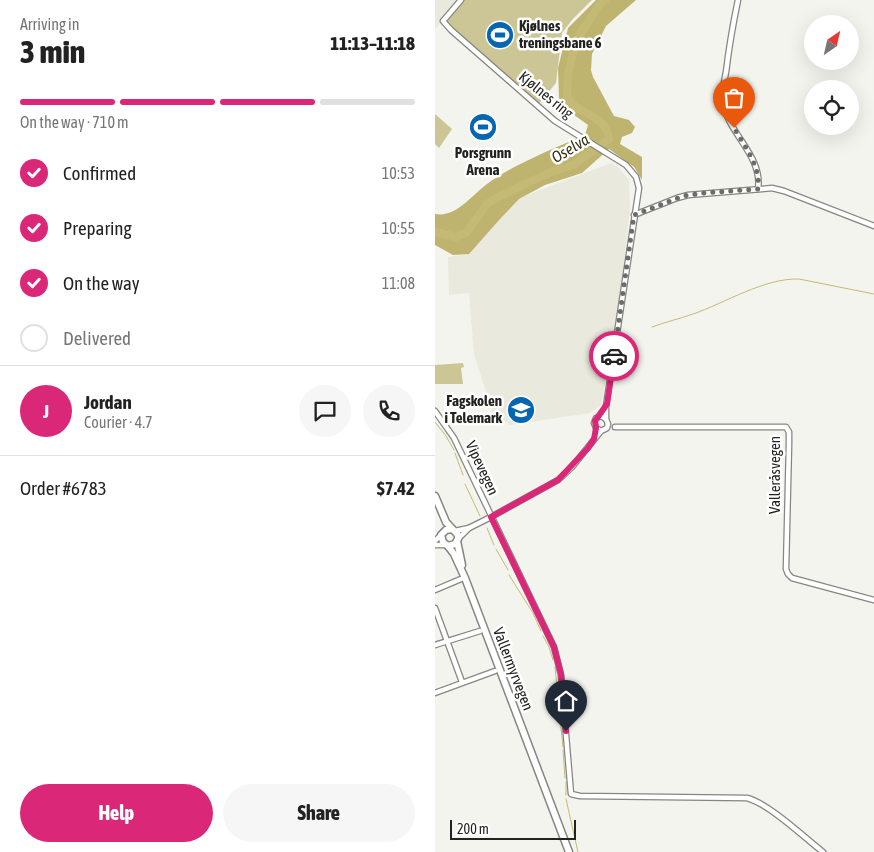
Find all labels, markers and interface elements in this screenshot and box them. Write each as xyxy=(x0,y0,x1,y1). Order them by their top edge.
text: Arriving in xyxy=(20,15,80,33)
north arrow xyxy=(804,15,859,70)
map controls xyxy=(804,15,859,135)
place label: Kjølnes treningsbane 6 xyxy=(518,17,602,51)
sports icon: Kjølnes treningsbane 6 xyxy=(485,20,515,50)
text: 11:13–11:18 xyxy=(330,32,415,54)
text: 3 min xyxy=(20,33,85,70)
street label: Kjølnes ring xyxy=(516,68,577,122)
pin xyxy=(713,77,755,128)
button: locate xyxy=(804,80,859,135)
icon: bag xyxy=(720,84,748,112)
sports icon: Porsgrunn Arena xyxy=(468,112,498,142)
text: On the way · 710 m xyxy=(20,113,129,131)
water label: Oselva xyxy=(548,130,592,166)
place label: Porsgrunn Arena xyxy=(455,144,511,178)
icon: check xyxy=(20,159,48,187)
text: Confirmed xyxy=(63,162,136,184)
text: 10:53 xyxy=(382,164,415,182)
icon: check xyxy=(20,214,48,242)
text: Preparing xyxy=(63,217,132,239)
text: 10:55 xyxy=(382,219,415,237)
icon: check xyxy=(20,269,48,297)
text: On the way xyxy=(63,272,140,294)
text: 11:08 xyxy=(382,274,415,292)
text: Delivered xyxy=(63,327,131,349)
courier xyxy=(589,331,639,381)
icon: car xyxy=(600,342,628,370)
button: chat xyxy=(299,385,351,437)
button: phone xyxy=(363,385,415,437)
text: Jordan xyxy=(84,391,132,413)
place label: Fagskolen i Telemark xyxy=(445,392,502,426)
school or university icon: Fagskolen i Telemark xyxy=(506,395,536,425)
text: J xyxy=(43,400,49,422)
text: Courier · 4.7 xyxy=(84,413,153,431)
street label: Valleråsvegen xyxy=(766,436,783,514)
street label: Vipevegen xyxy=(463,438,502,498)
text: Order #6783 xyxy=(20,477,107,499)
text: $7.42 xyxy=(377,477,415,499)
street label: Vallermyrvegen xyxy=(490,625,537,713)
pin xyxy=(545,680,587,731)
icon: home xyxy=(552,687,580,715)
button: Help xyxy=(20,784,213,842)
button: Share xyxy=(223,784,415,842)
scale bar xyxy=(450,817,576,840)
text: 200 m xyxy=(457,821,489,837)

